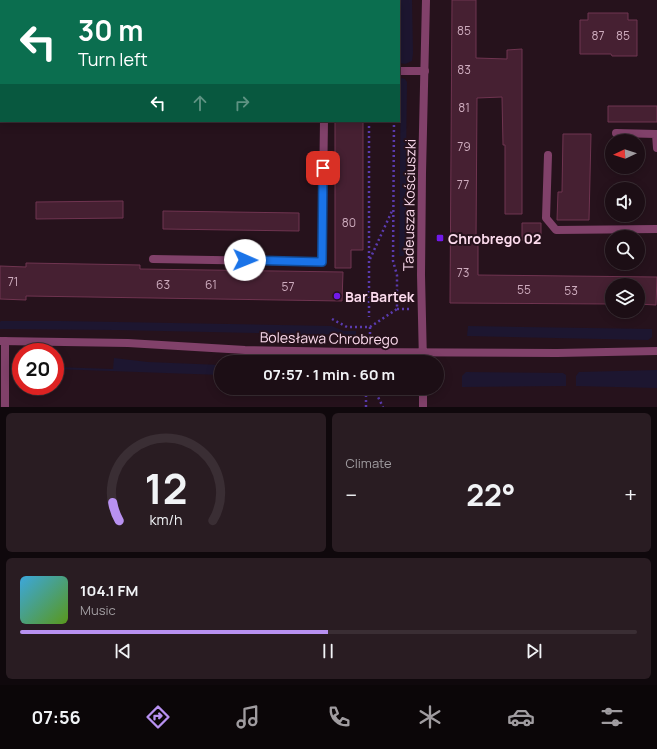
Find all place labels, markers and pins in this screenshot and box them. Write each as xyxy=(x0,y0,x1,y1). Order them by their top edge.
pin xyxy=(306,151,340,185)
place label: Chrobrego 02 xyxy=(448,229,541,248)
marker: Chrobrego 02 xyxy=(435,233,445,243)
place label: Bar Bartek xyxy=(345,287,415,306)
marker: Bar Bartek xyxy=(332,291,342,301)

